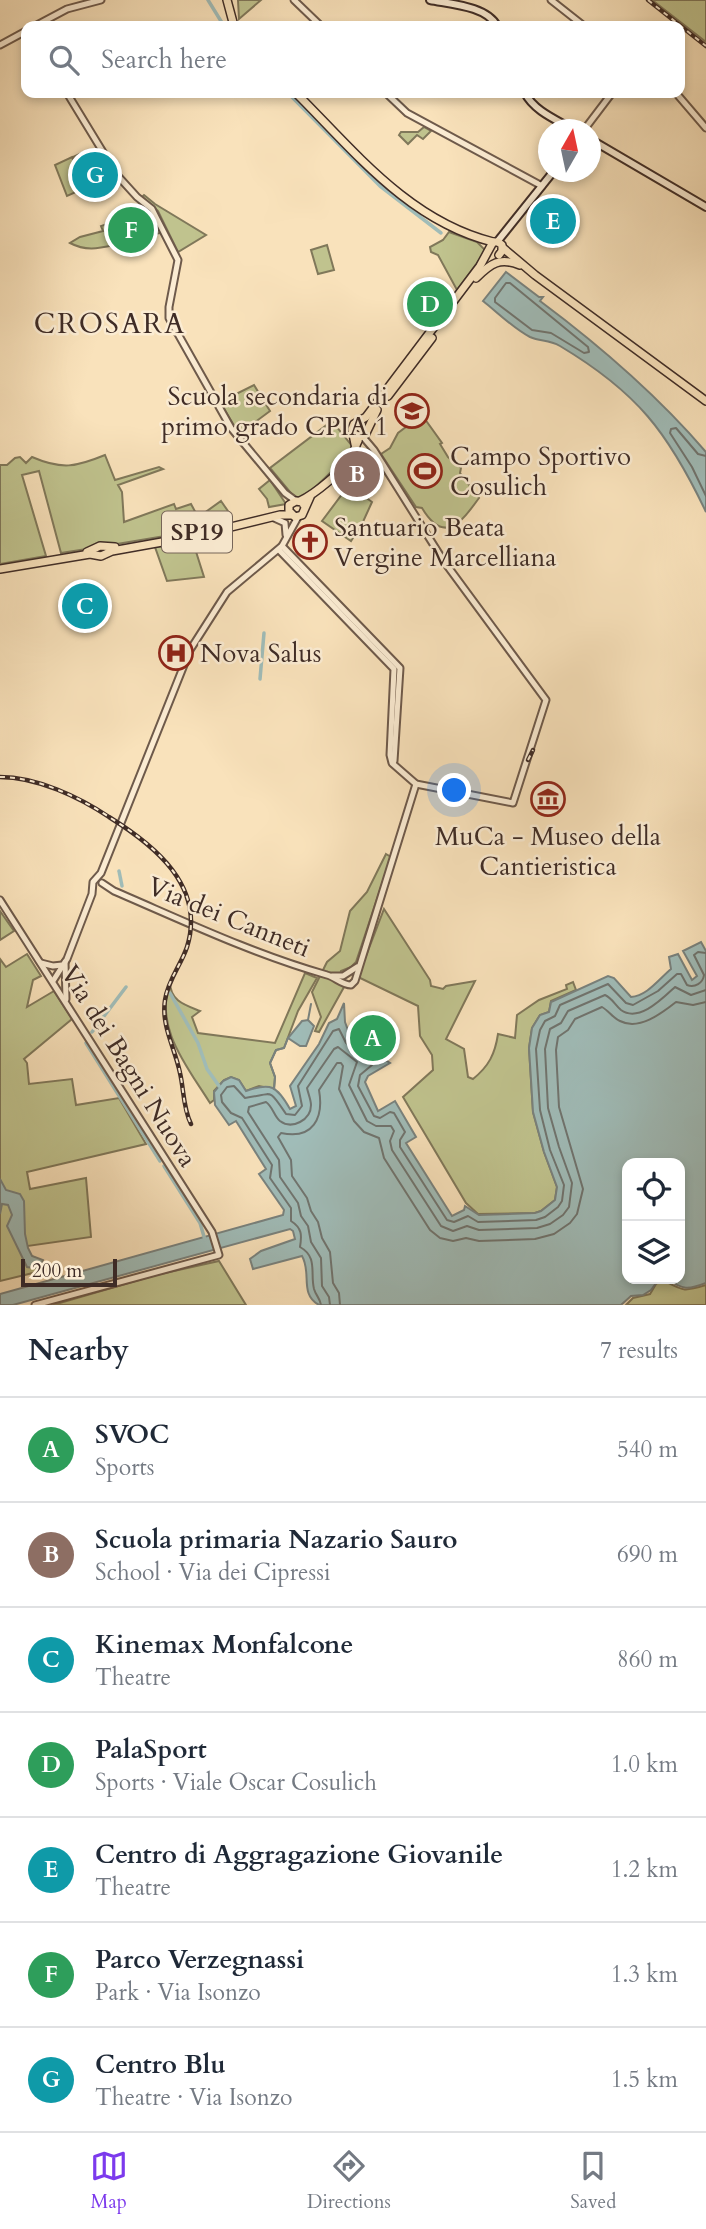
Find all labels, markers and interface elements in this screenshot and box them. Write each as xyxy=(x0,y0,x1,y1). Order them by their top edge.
search box xyxy=(21,21,685,98)
icon: search xyxy=(45,41,83,79)
text: Search here xyxy=(101,42,227,77)
north arrow xyxy=(538,119,601,182)
pin: G xyxy=(72,149,118,201)
pin: E xyxy=(530,195,576,247)
pin: F xyxy=(108,204,154,256)
pin: D xyxy=(407,278,453,330)
district label: CROSARA xyxy=(34,305,186,343)
place label: Scuola secondaria di primo grado CPIA 1 xyxy=(161,379,388,444)
school or university icon: Scuola secondaria di primo grado CPIA 1 xyxy=(393,392,431,430)
place label: Campo Sportivo Cosulich xyxy=(450,439,631,504)
pin: B xyxy=(334,448,380,500)
sports icon: Campo Sportivo Cosulich xyxy=(406,452,444,490)
place label: Santuario Beata Vergine Marcelliana xyxy=(334,510,557,575)
road number: SP19 xyxy=(162,512,232,552)
church icon: Santuario Beata Vergine Marcelliana xyxy=(291,523,329,561)
pin: C xyxy=(62,580,108,632)
hospital icon: Nova Salus xyxy=(157,634,195,672)
place label: Nova Salus xyxy=(200,636,321,671)
your location xyxy=(437,773,471,807)
museum icon: MuCa - Museo della Cantieristica xyxy=(529,780,567,818)
place label: MuCa - Museo della Cantieristica xyxy=(435,819,661,884)
street label: Via dei Canneti xyxy=(142,868,316,966)
street label: Via dei Bagni Nuova xyxy=(53,958,205,1174)
pin: A xyxy=(350,1012,396,1064)
map controls xyxy=(622,1158,685,1284)
button: locate xyxy=(622,1158,685,1221)
button: layers xyxy=(622,1221,685,1284)
scale bar xyxy=(21,1256,117,1288)
text: 200 m xyxy=(32,1258,82,1284)
text: Nearby xyxy=(28,1330,129,1371)
text: 7 results xyxy=(600,1335,678,1366)
text: SVOC xyxy=(95,1417,169,1452)
text: A xyxy=(42,1434,60,1465)
text: 540 m xyxy=(617,1434,678,1465)
text: Sports xyxy=(95,1452,155,1483)
text: Scuola primaria Nazario Sauro xyxy=(95,1522,458,1557)
text: B xyxy=(43,1539,59,1570)
text: 690 m xyxy=(617,1539,678,1570)
text: School · Via dei Cipressi xyxy=(95,1557,330,1588)
text: Kinemax Monfalcone xyxy=(95,1627,353,1662)
text: C xyxy=(42,1644,60,1675)
text: 860 m xyxy=(617,1644,678,1675)
text: Theatre xyxy=(95,1662,171,1693)
text: PalaSport xyxy=(95,1732,207,1767)
text: D xyxy=(41,1749,61,1780)
text: 1.0 km xyxy=(611,1749,678,1780)
text: Sports · Viale Oscar Cosulich xyxy=(95,1767,377,1798)
text: Centro di Aggragazione Giovanile xyxy=(95,1837,503,1872)
text: E xyxy=(44,1854,58,1885)
text: 1.2 km xyxy=(611,1854,678,1885)
text: Theatre xyxy=(95,1872,171,1903)
text: Parco Verzegnassi xyxy=(95,1942,304,1977)
text: F xyxy=(44,1959,58,1990)
text: 1.3 km xyxy=(611,1959,678,1990)
text: Park · Via Isonzo xyxy=(95,1977,261,2008)
text: Centro Blu xyxy=(95,2047,226,2082)
text: G xyxy=(42,2064,60,2095)
text: 1.5 km xyxy=(611,2064,678,2095)
text: Theatre · Via Isonzo xyxy=(95,2082,292,2113)
tab: Map xyxy=(90,2147,128,2215)
tab: Directions xyxy=(307,2147,391,2215)
tab: Saved xyxy=(570,2147,616,2215)

